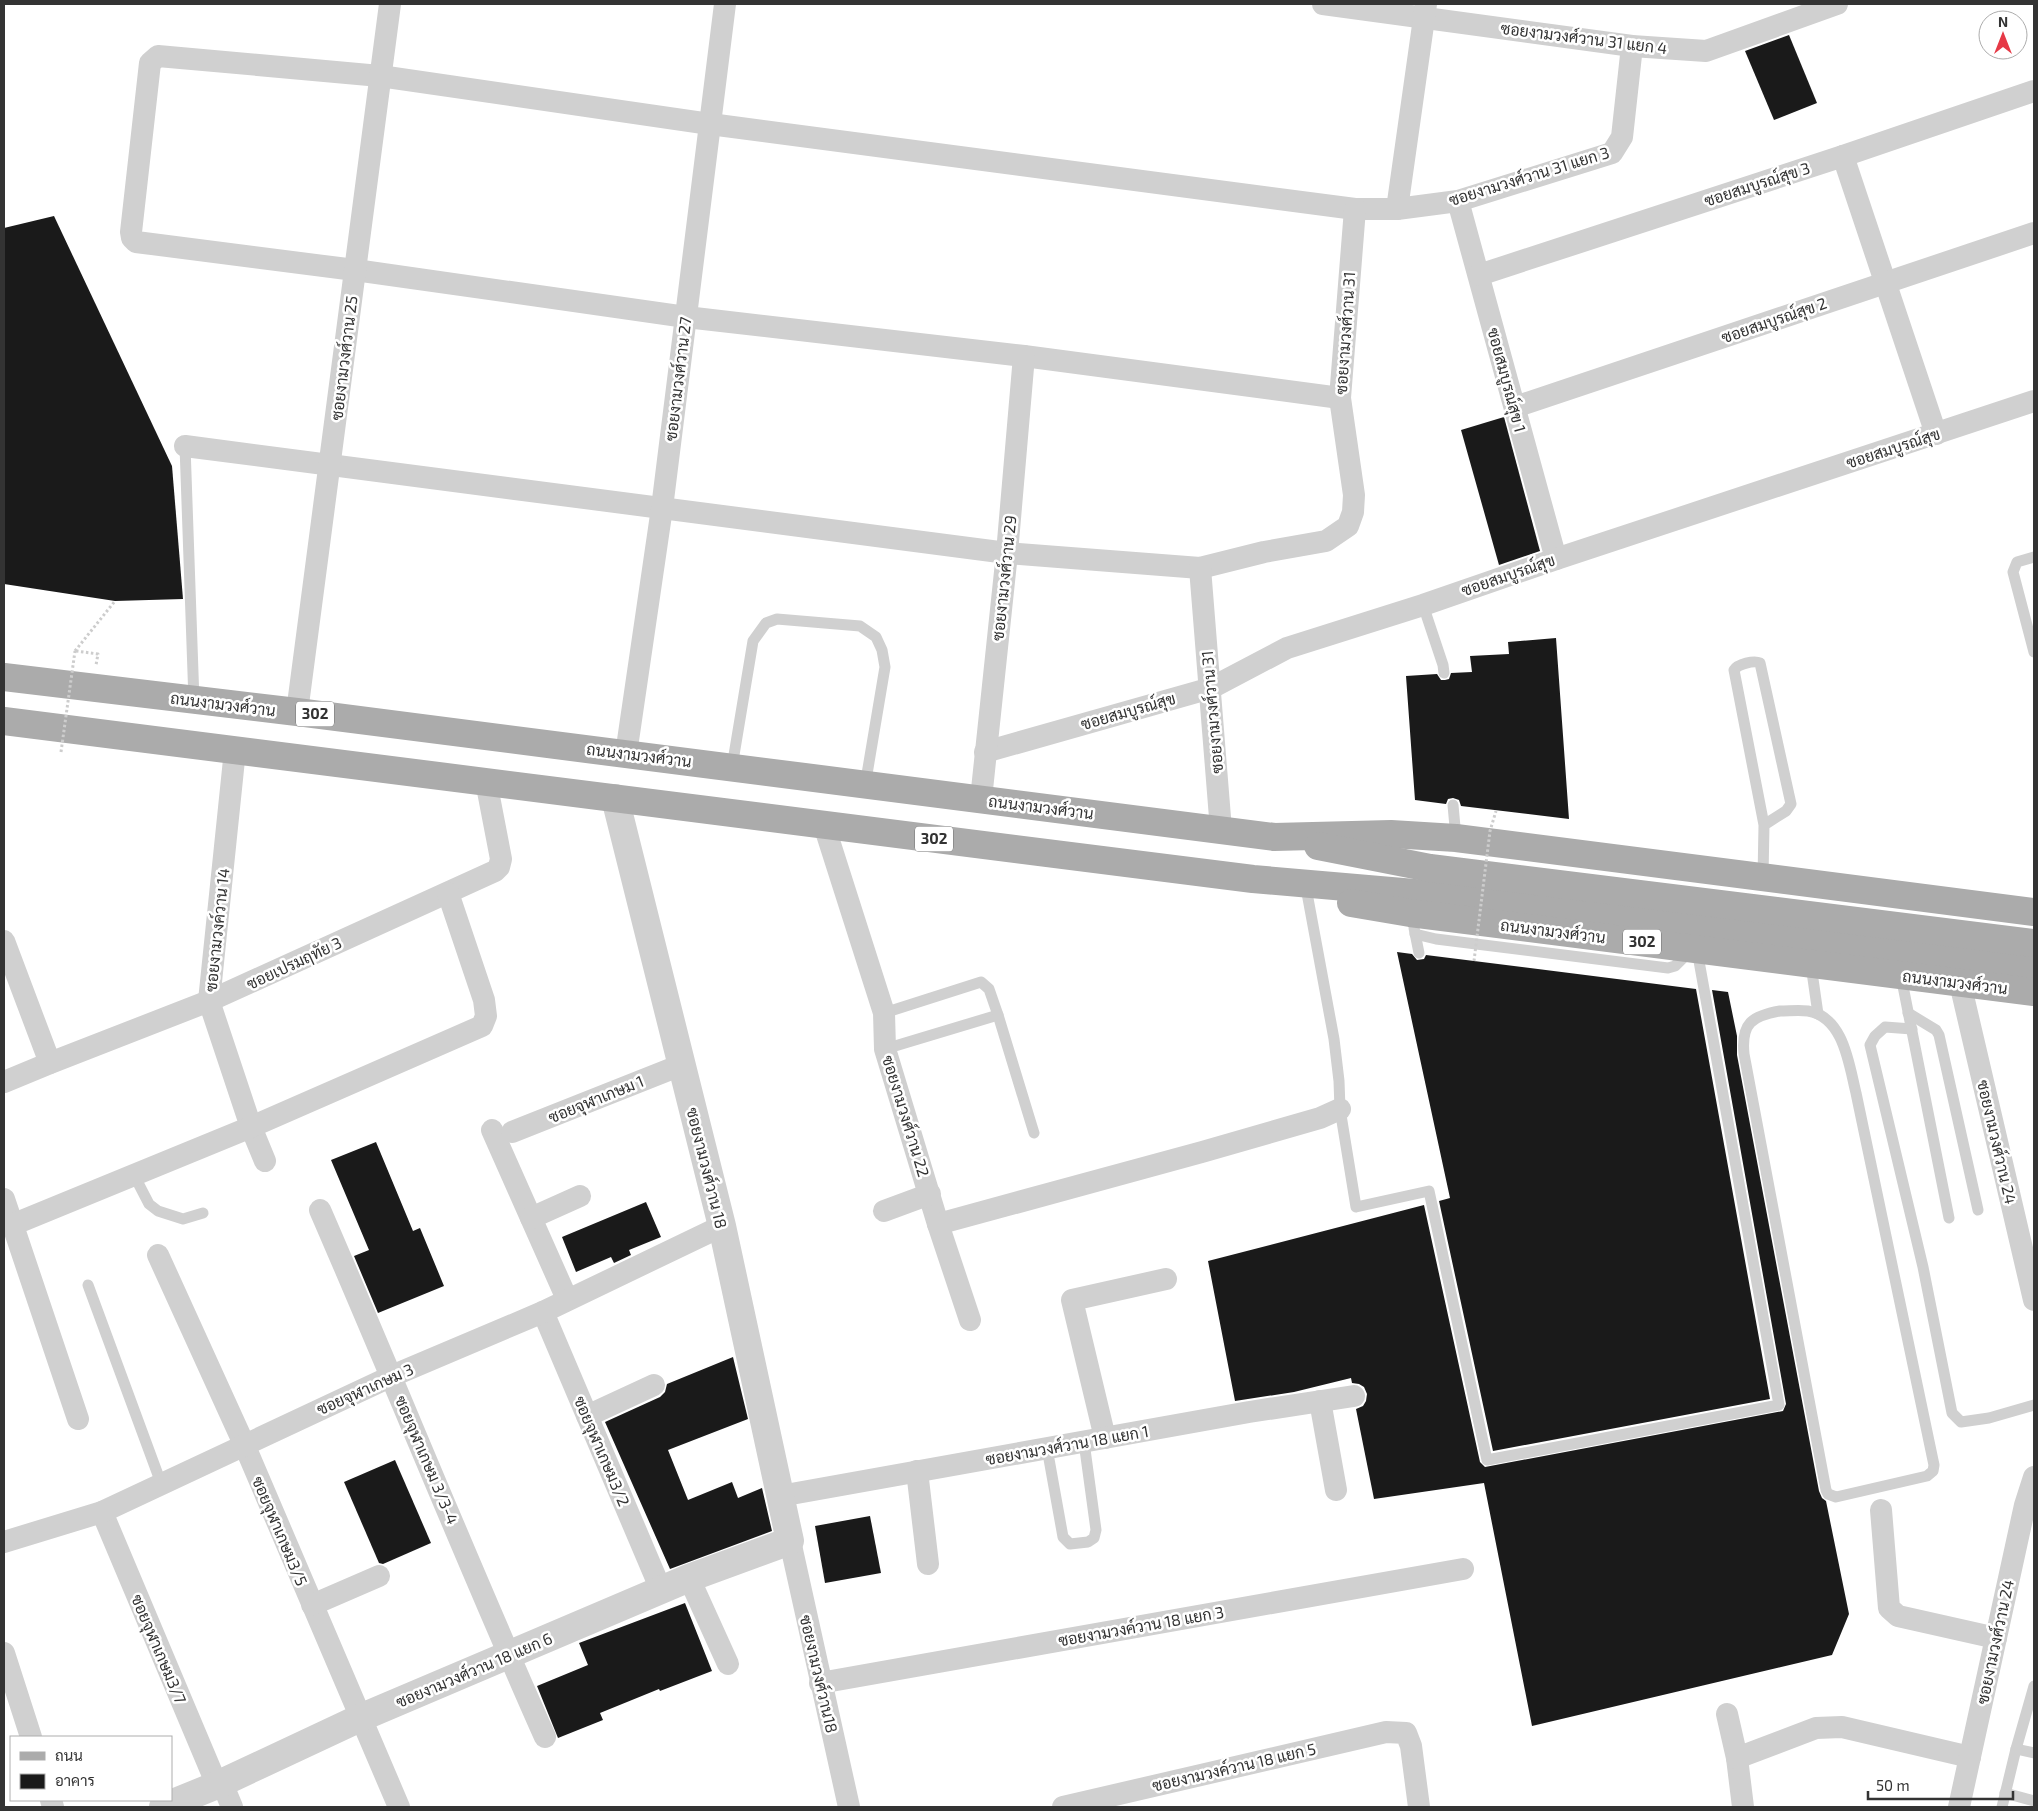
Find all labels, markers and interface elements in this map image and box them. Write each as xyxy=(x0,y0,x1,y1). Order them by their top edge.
north arrow xyxy=(1978,10,2028,60)
text: N xyxy=(1998,13,2008,30)
street label: ซอยงามวงศ์วาน 31 แยก 4 xyxy=(1500,16,1669,57)
street label: ซอยงามวงศ์วาน 31 แยก 3 xyxy=(1446,140,1611,209)
street label: ซอยสมบูรณ์สุข 3 xyxy=(1701,156,1813,212)
street label: ซอยงามวงศ์วาน 31 xyxy=(1329,271,1358,395)
street label: ซอยสมบูรณ์สุข 2 xyxy=(1718,291,1830,349)
street label: ซอยงามวงศ์วาน 25 xyxy=(324,294,361,421)
street label: ซอยงามวงศ์วาน 27 xyxy=(658,315,695,442)
street label: ซอยสมบูรณ์สุข 1 xyxy=(1481,325,1533,435)
street label: ซอยสมบูรณ์สุข xyxy=(1843,421,1943,475)
street label: ซอยงามวงศ์วาน 29 xyxy=(985,514,1020,642)
street label: ซอยสมบูรณ์สุข xyxy=(1458,548,1558,602)
street label: ซอยงามวงศ์วาน 31 xyxy=(1195,650,1226,774)
street label: ถนนงามวงศ์วาน xyxy=(169,686,277,719)
street label: ซอยสมบูรณ์สุข xyxy=(1078,686,1178,736)
road number: 302 xyxy=(296,702,334,726)
street label: ถนนงามวงศ์วาน xyxy=(585,737,693,770)
street label: ถนนงามวงศ์วาน xyxy=(987,789,1095,822)
road number: 302 xyxy=(915,826,953,852)
street label: ซอยงามวงค์วาน 14 xyxy=(199,867,232,993)
street label: ถนนงามวงศ์วาน xyxy=(1499,913,1607,946)
road number: 302 xyxy=(1623,930,1661,954)
street label: ซอยเปรมฤทัย 3 xyxy=(243,932,345,994)
street label: ถนนงามวงศ์วาน xyxy=(1901,964,2009,997)
street label: ซอยงามวงศ์วาน 22 xyxy=(879,1052,936,1179)
street label: ซอยจุฬาเกษม 1 xyxy=(545,1071,647,1129)
street label: ซอยงามวงศ์วาน 24 xyxy=(1974,1077,2023,1206)
street label: ซอยงามวงศ์วาน 18 xyxy=(683,1105,734,1230)
street label: ซอยจุฬาเกษม 3 xyxy=(313,1359,417,1421)
street label: ซอยจุฬาเกษม 3/3-4 xyxy=(389,1393,463,1528)
street label: ซอยจุฬาเกษม3/2 xyxy=(568,1393,634,1510)
street label: ซอยงามวงศ์วาน 18 แยก 1 xyxy=(984,1419,1150,1468)
street label: ซอยจุฬาเกษม3/5 xyxy=(246,1473,312,1590)
street label: ซอยงามวงศ์วาน 24 xyxy=(1970,1577,2017,1706)
street label: ซอยจุฬาเกษม3/7 xyxy=(125,1591,191,1707)
street label: ซอยงามวงค์วาน 18 แยก 3 xyxy=(1056,1600,1225,1649)
street label: ซอยงามวงศ์วาน18 xyxy=(797,1613,844,1735)
street label: ซอยงามวงศ์วาน 18 แยก 6 xyxy=(392,1626,555,1711)
legend xyxy=(10,1736,172,1801)
street label: ซอยงามวงค์วาน 18 แยก 5 xyxy=(1150,1736,1318,1795)
text: ถนน xyxy=(55,1746,83,1764)
scale bar xyxy=(1868,1768,2013,1800)
text: อาคาร xyxy=(55,1771,95,1789)
text: 50 m xyxy=(1876,1776,1910,1794)

